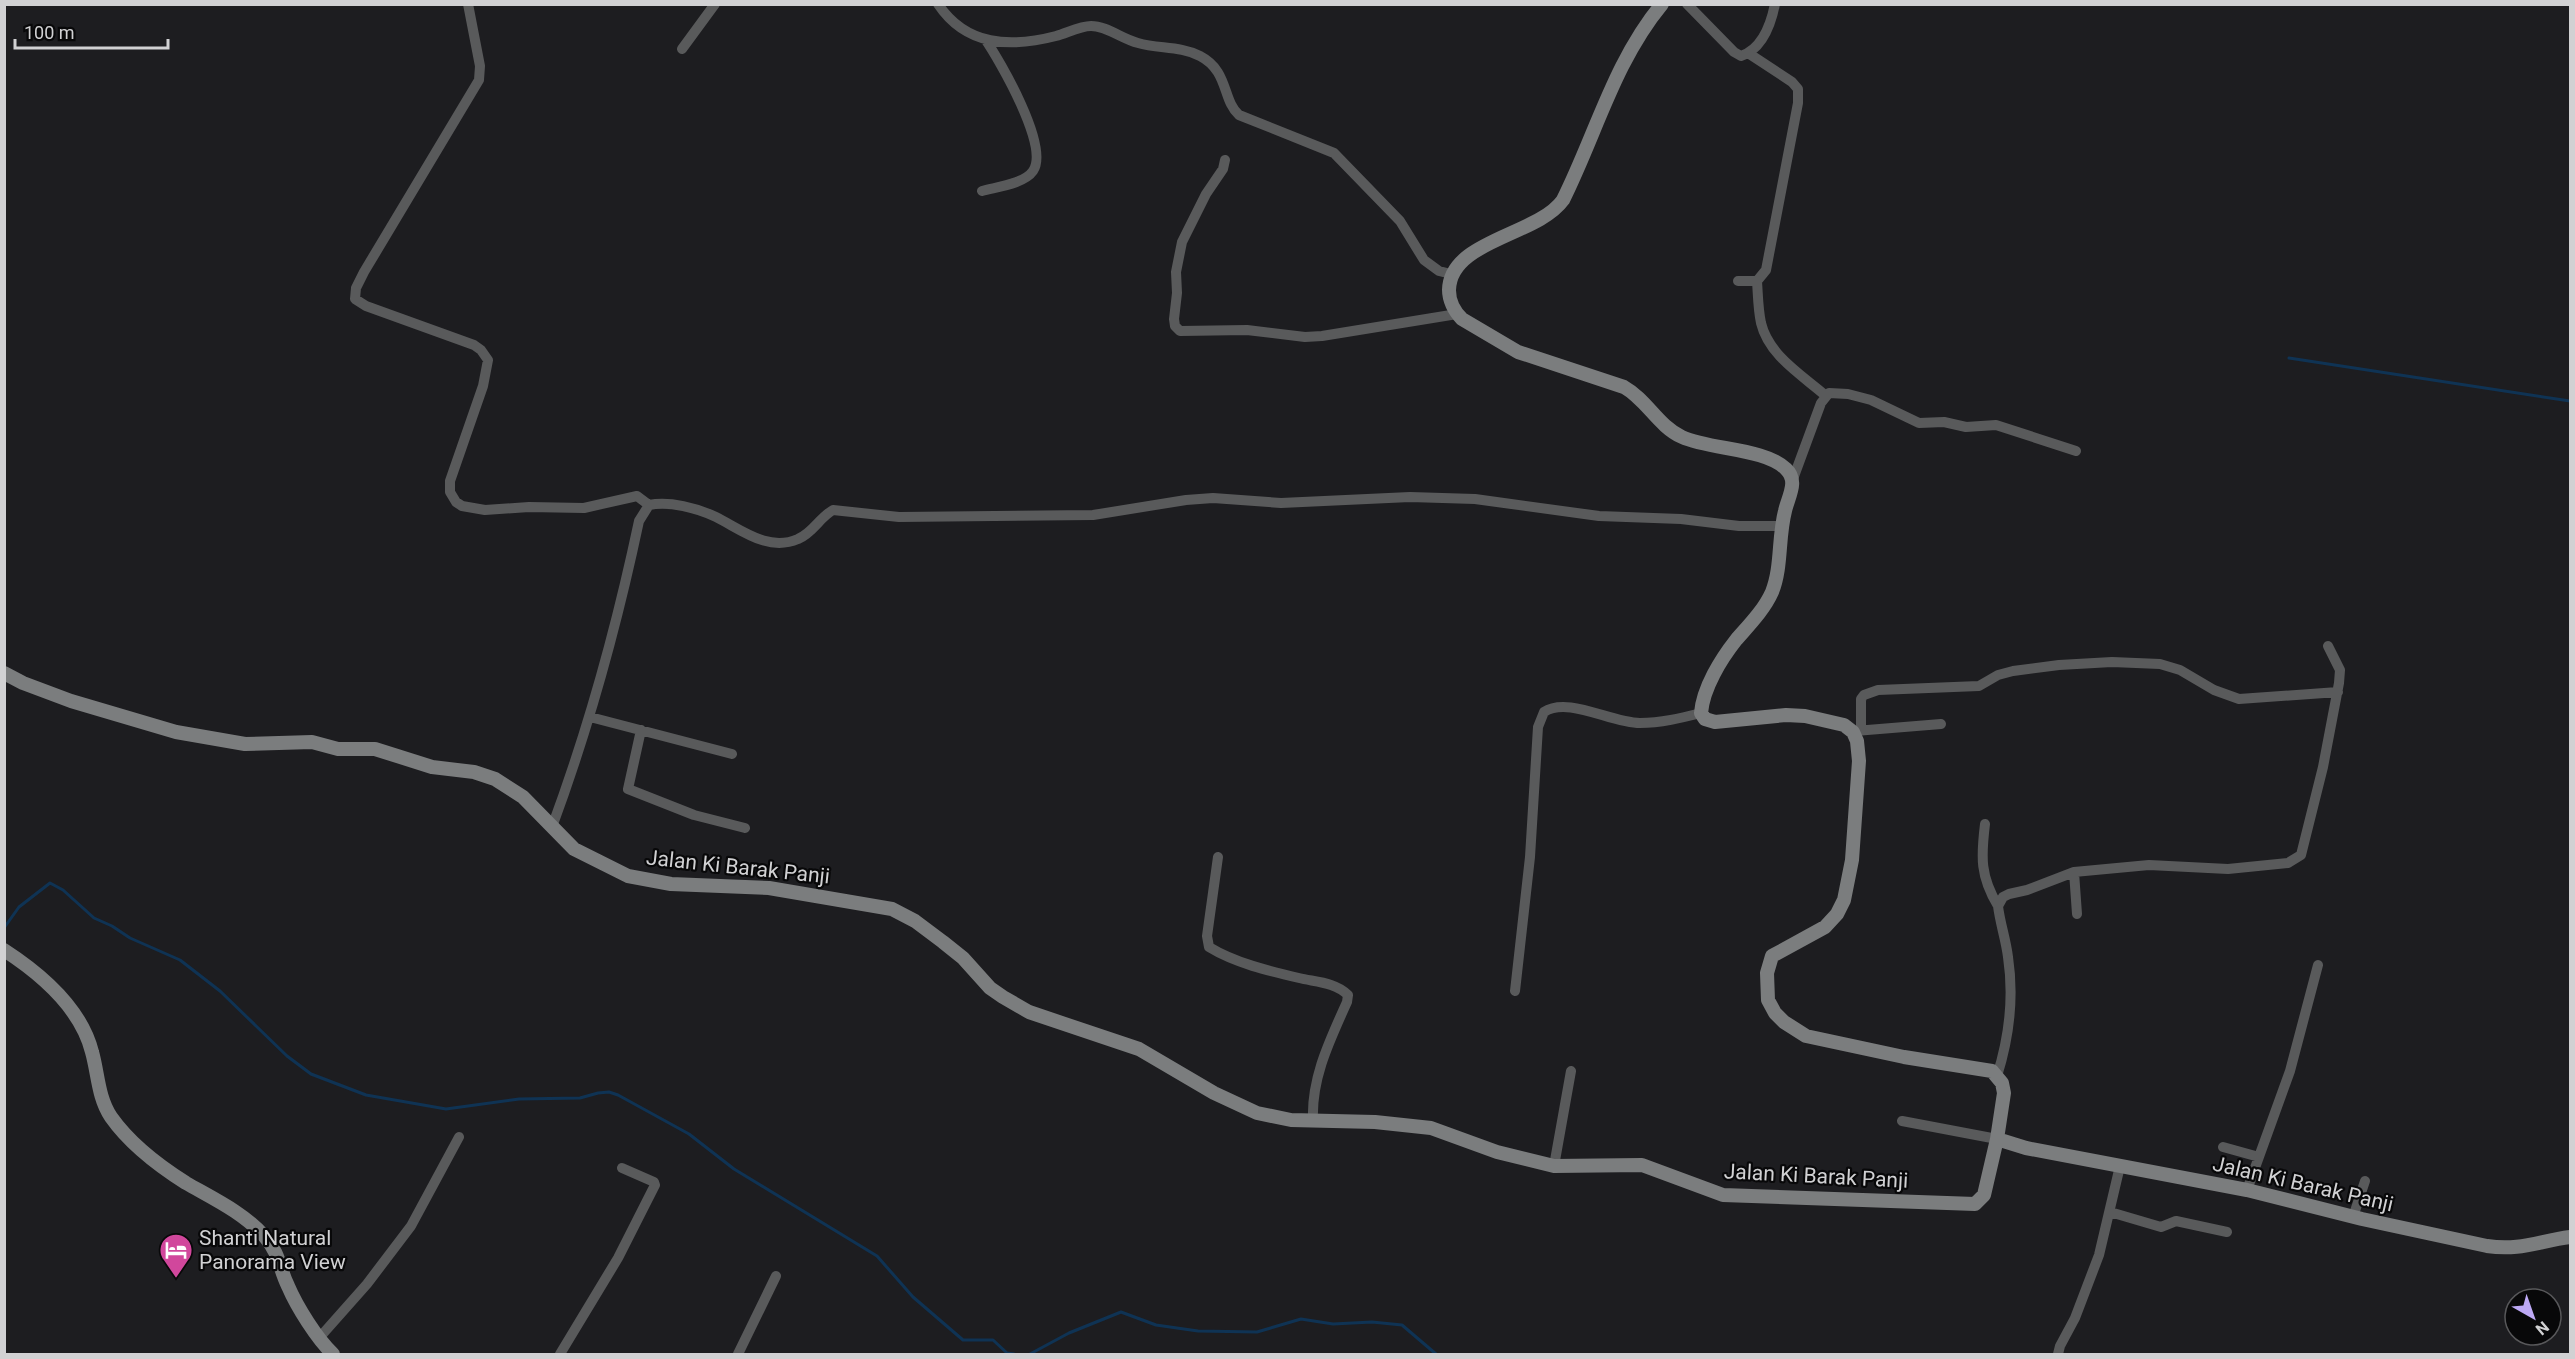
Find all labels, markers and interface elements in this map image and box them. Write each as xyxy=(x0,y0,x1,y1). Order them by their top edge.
scale bar xyxy=(15,12,168,50)
text: 100 m xyxy=(24,22,75,43)
street label: Jalan Ki Barak Panji xyxy=(645,845,831,889)
street label: Jalan Ki Barak Panji xyxy=(2210,1152,2396,1216)
street label: Jalan Ki Barak Panji xyxy=(1723,1159,1909,1193)
place label: Shanti Natural Panorama View xyxy=(199,1226,346,1274)
hotel icon: Shanti Natural Panorama View xyxy=(158,1232,194,1279)
north arrow xyxy=(2503,1287,2563,1347)
text: N xyxy=(2532,1317,2553,1339)

